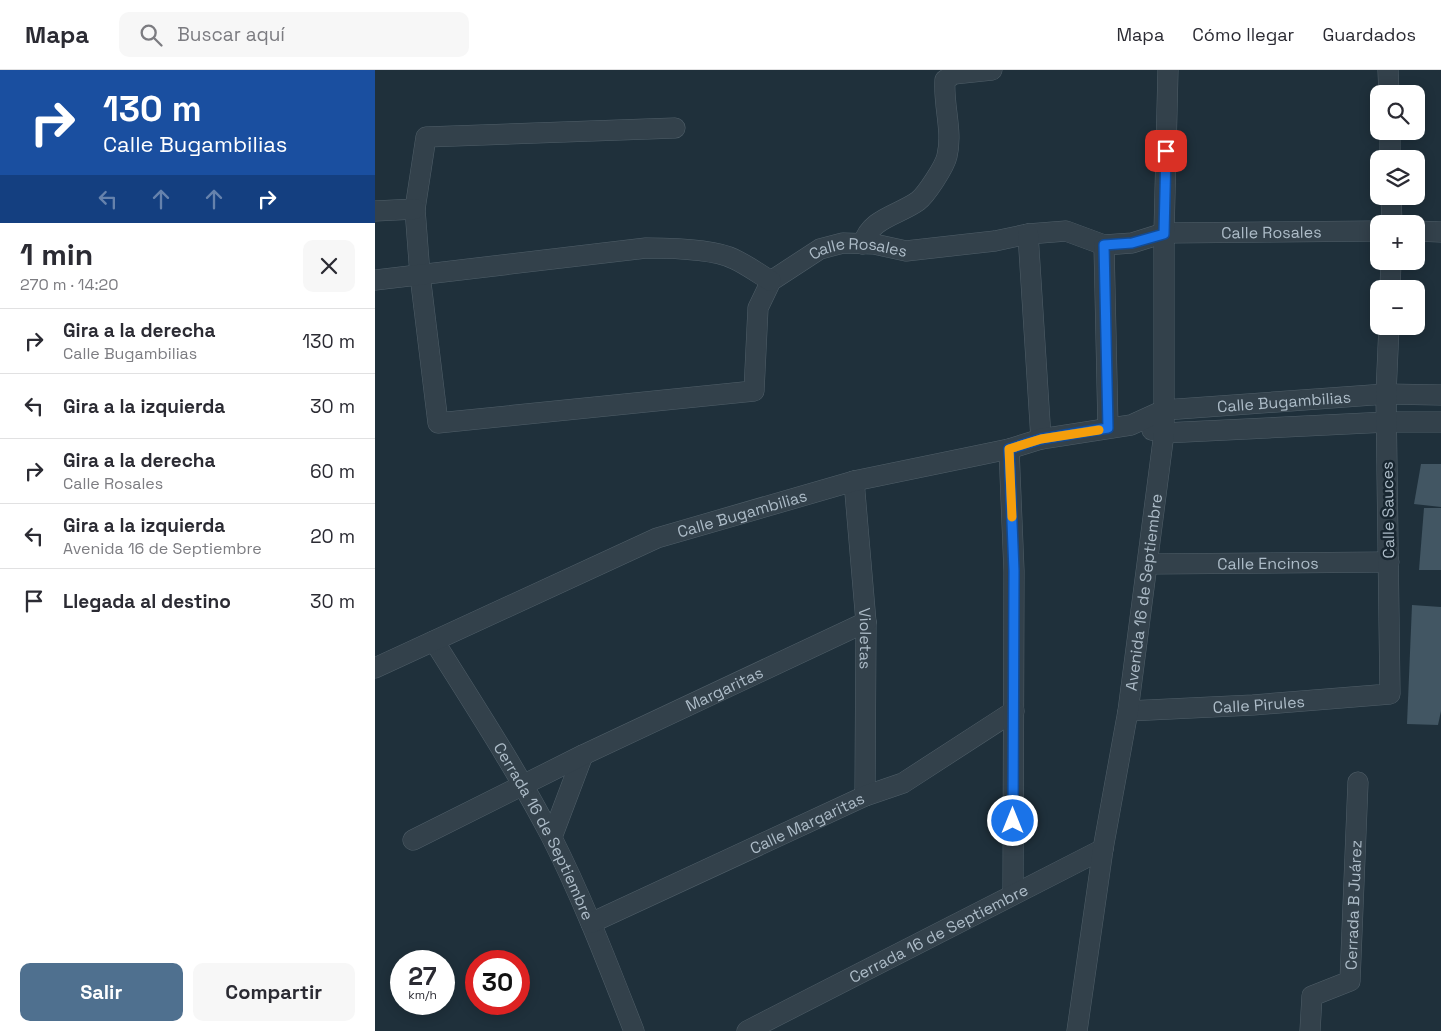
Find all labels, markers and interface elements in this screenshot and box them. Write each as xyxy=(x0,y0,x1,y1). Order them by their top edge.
search box xyxy=(119,12,469,57)
text: Mapa xyxy=(25,19,89,50)
icon: search xyxy=(137,21,165,49)
text: Buscar aquí xyxy=(177,22,285,47)
text: Mapa xyxy=(1116,23,1164,46)
text: Cómo llegar xyxy=(1192,23,1294,46)
text: Guardados xyxy=(1322,23,1416,46)
map controls xyxy=(1370,85,1425,335)
button: search xyxy=(1370,85,1425,140)
text: 130 m xyxy=(103,87,202,131)
icon: right xyxy=(20,90,85,155)
text: Calle Bugambilias xyxy=(103,130,287,158)
pin xyxy=(1145,130,1187,172)
icon: arrive xyxy=(1152,137,1180,165)
button: layers xyxy=(1370,150,1425,205)
icon: left xyxy=(94,185,122,213)
icon: ahead xyxy=(147,185,175,213)
icon: ahead xyxy=(200,185,228,213)
icon: right xyxy=(253,185,281,213)
button: + xyxy=(1370,215,1425,270)
street label: Calle Rosales xyxy=(1221,221,1322,243)
street label: Calle Rosales xyxy=(804,232,909,264)
text: 1 min xyxy=(20,235,93,274)
button: close xyxy=(303,240,355,292)
text: 270 m · 14:20 xyxy=(20,274,118,295)
button: − xyxy=(1370,280,1425,335)
text: Gira a la derecha xyxy=(63,318,215,343)
icon: right xyxy=(20,327,48,355)
text: 130 m xyxy=(302,329,355,354)
text: Calle Bugambilias xyxy=(63,343,197,364)
street label: Calle Bugambilias xyxy=(1216,386,1352,417)
icon: left xyxy=(20,392,48,420)
text: Gira a la izquierda xyxy=(63,394,225,419)
text: 30 m xyxy=(310,394,355,419)
text: Gira a la derecha xyxy=(63,448,215,473)
icon: right xyxy=(20,457,48,485)
text: 60 m xyxy=(310,459,355,484)
street label: Calle Sauces xyxy=(1377,461,1399,559)
text: Calle Rosales xyxy=(63,473,163,494)
street label: Calle Bugambilias xyxy=(675,485,809,542)
street label: Avenida 16 de Septiembre xyxy=(1120,492,1167,692)
text: Gira a la izquierda xyxy=(63,513,225,538)
icon: left xyxy=(20,522,48,550)
text: 20 m xyxy=(310,524,355,549)
text: Avenida 16 de Septiembre xyxy=(63,538,262,559)
street label: Calle Encinos xyxy=(1217,552,1319,574)
icon: arrive xyxy=(20,587,48,615)
text: Llegada al destino xyxy=(63,589,231,614)
text: 30 m xyxy=(310,589,355,614)
street label: Violetas xyxy=(854,607,877,669)
street label: Margaritas xyxy=(682,661,766,716)
street label: Calle Pirules xyxy=(1212,690,1306,717)
street label: Cerrada 16 de Septiembre xyxy=(489,738,599,923)
street label: Calle Margaritas xyxy=(746,787,868,859)
position arrow xyxy=(986,794,1038,846)
street label: Cerrada B Juárez xyxy=(1340,839,1366,970)
street label: Cerrada 16 de Septiembre xyxy=(845,879,1031,988)
speed limit sign: 30 xyxy=(465,950,530,1015)
text: 27 xyxy=(408,960,437,992)
button: Salir xyxy=(20,963,183,1021)
button: Compartir xyxy=(193,963,355,1021)
text: km/h xyxy=(408,987,437,1003)

